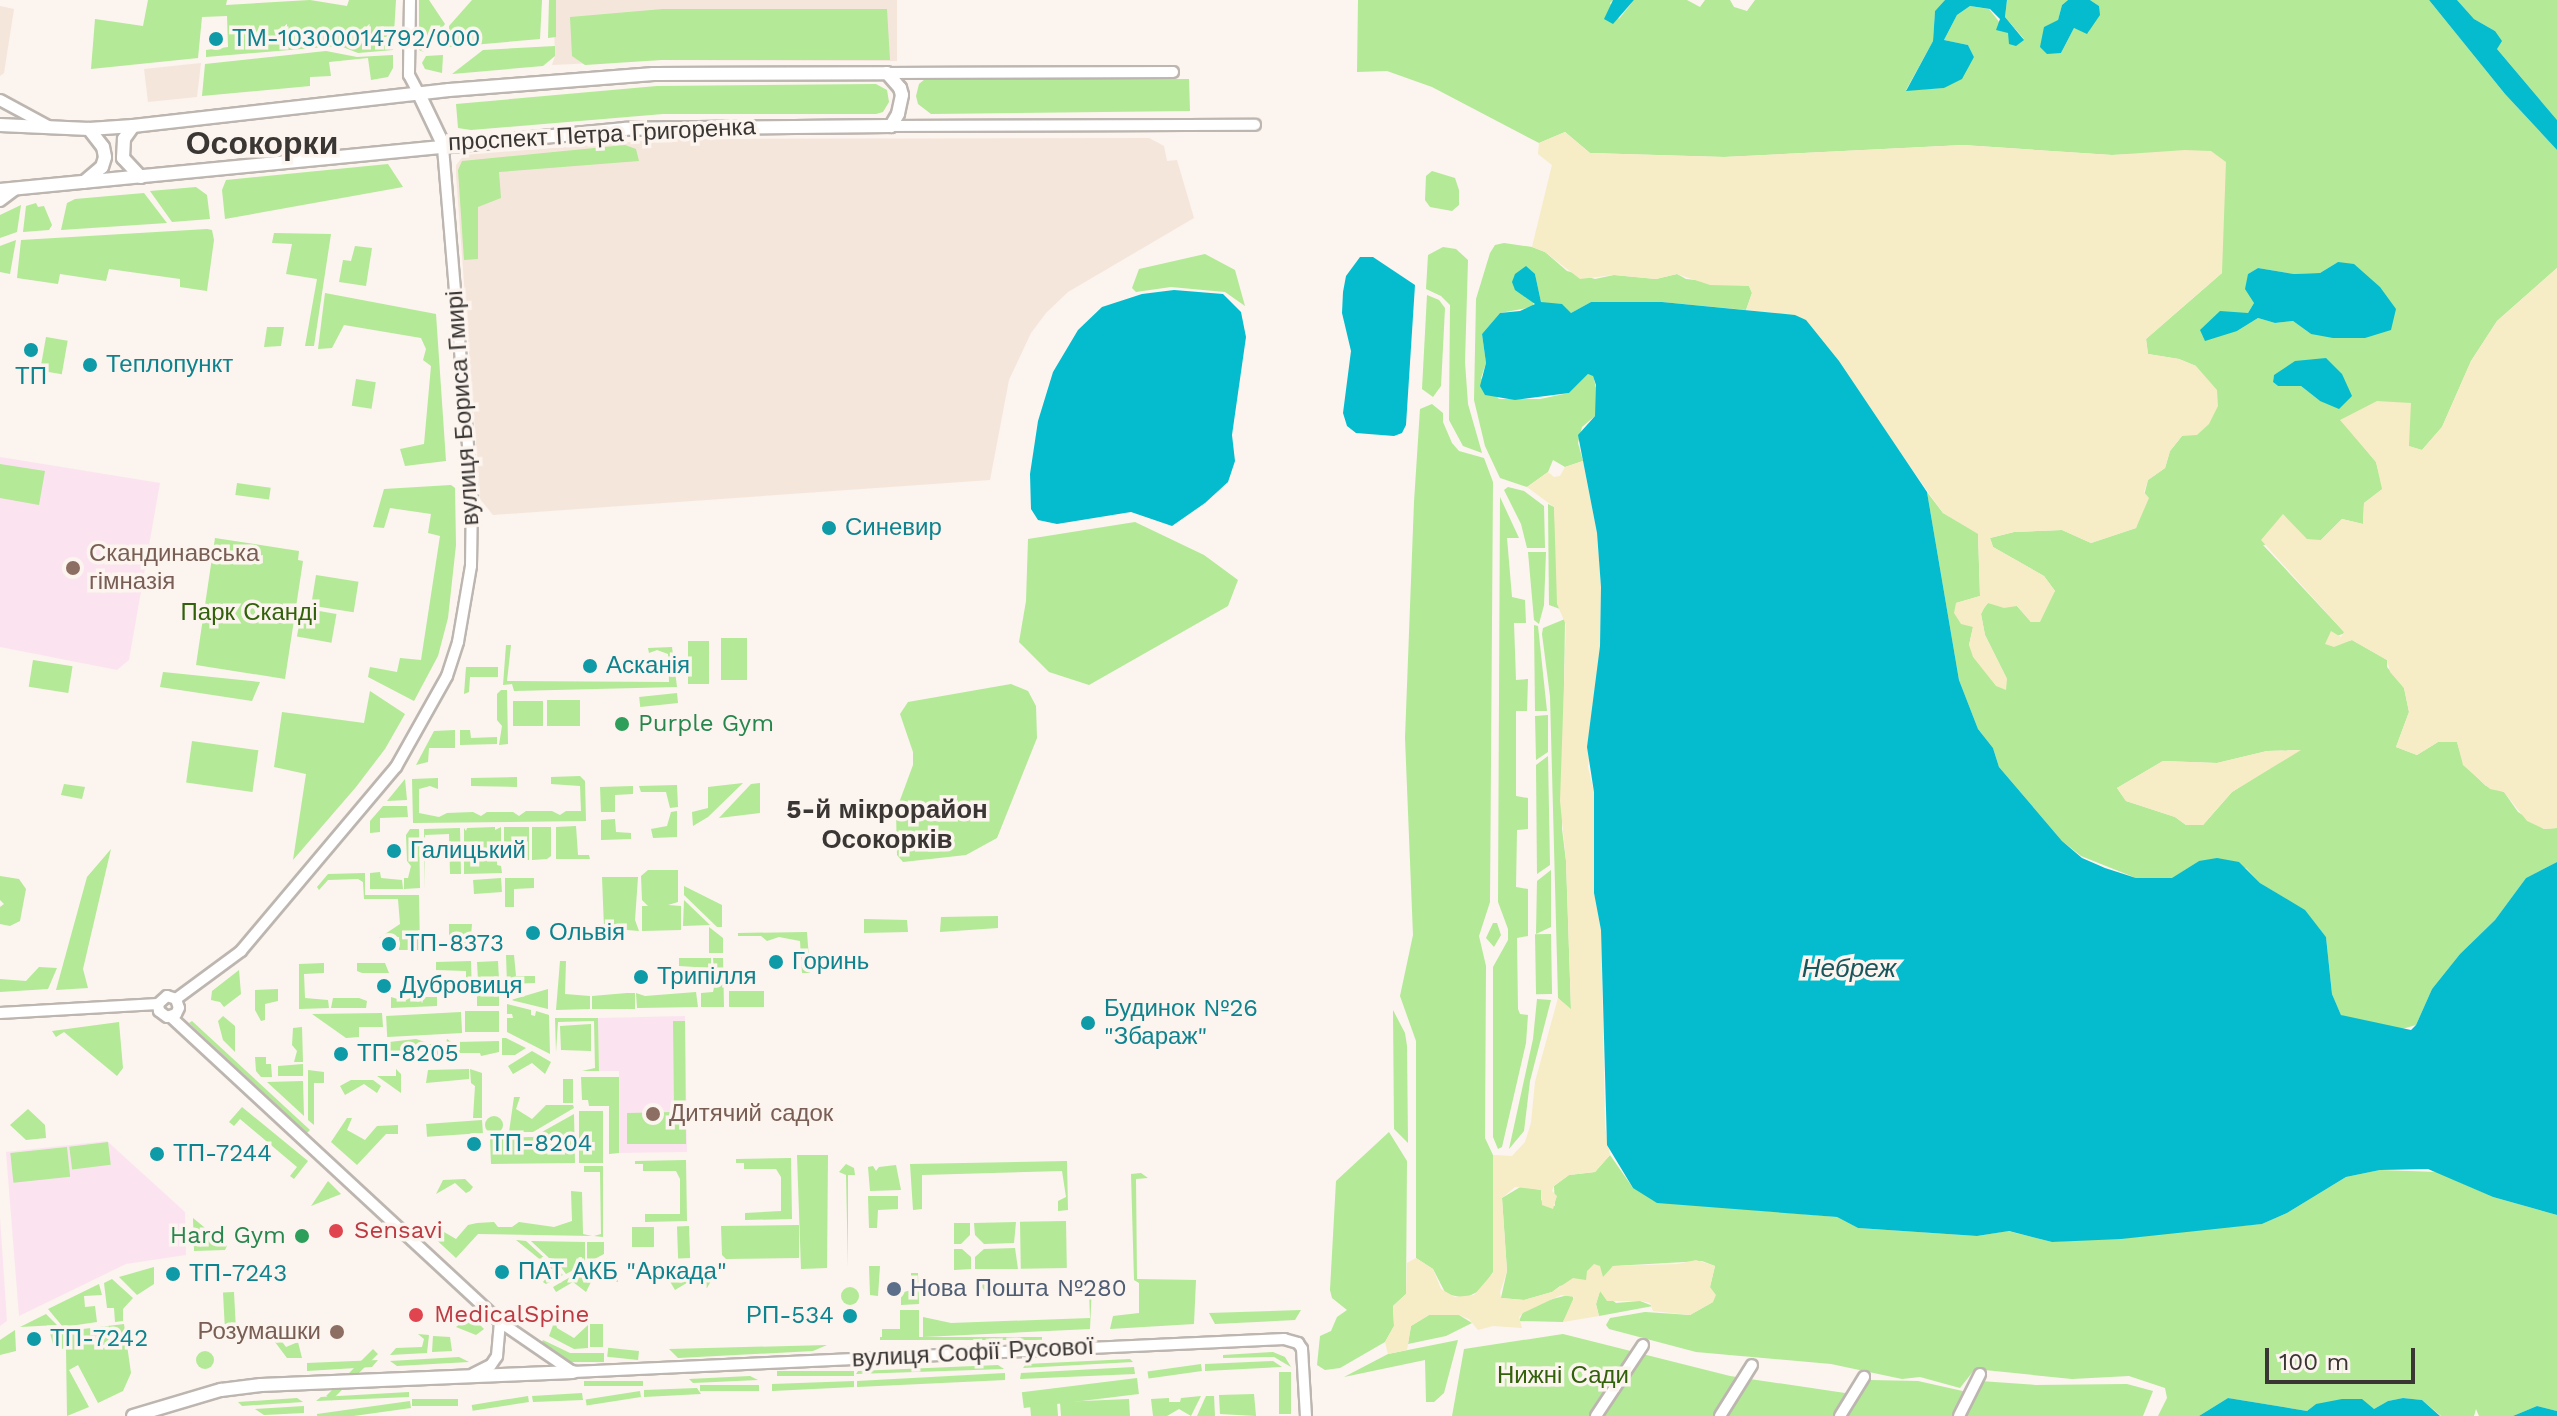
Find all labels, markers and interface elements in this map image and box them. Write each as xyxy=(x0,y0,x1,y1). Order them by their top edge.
place label: ТМ-10300014792/000 xyxy=(232,25,481,53)
marker: ТМ-10300014792/000 xyxy=(207,30,225,48)
street label: проспект Петра Григоренка xyxy=(447,113,757,157)
district label: Осокорки xyxy=(186,124,338,162)
street label: вулиця Бориса Гмирі xyxy=(440,289,486,527)
marker: ТП xyxy=(22,341,40,359)
place label: Теплопункт xyxy=(106,351,233,379)
marker: Теплопункт xyxy=(81,356,99,374)
place label: ТП xyxy=(15,363,47,391)
place label: Синевир xyxy=(845,514,942,542)
marker: Синевир xyxy=(820,519,838,537)
place label: Скандинавська гімназія xyxy=(89,540,259,596)
marker: Скандинавська гімназія xyxy=(64,559,82,577)
park label: Парк Сканді xyxy=(181,599,317,627)
place label: Асканія xyxy=(606,652,690,680)
marker: Асканія xyxy=(581,657,599,675)
place label: Purple Gym xyxy=(638,710,774,738)
marker: Purple Gym xyxy=(613,715,631,733)
district label: 5-й мікрорайон Осокорків xyxy=(786,794,988,856)
place label: Галицький xyxy=(410,837,526,865)
marker: Галицький xyxy=(385,842,403,860)
place label: Ольвія xyxy=(549,919,625,947)
marker: Ольвія xyxy=(524,924,542,942)
place label: ТП-8373 xyxy=(405,930,504,958)
marker: ТП-8373 xyxy=(380,935,398,953)
place label: Горинь xyxy=(792,948,869,976)
marker: Горинь xyxy=(767,953,785,971)
water label: Небреж xyxy=(1802,953,1896,985)
place label: Трипілля xyxy=(657,963,756,991)
marker: Трипілля xyxy=(632,968,650,986)
place label: Дубровиця xyxy=(400,972,522,1000)
marker: Дубровиця xyxy=(375,977,393,995)
place label: Будинок №26 "Збараж" xyxy=(1104,995,1258,1051)
marker: Будинок №26 "Збараж" xyxy=(1079,1014,1097,1032)
place label: ТП-8205 xyxy=(357,1040,459,1068)
marker: ТП-8205 xyxy=(332,1045,350,1063)
place label: Дитячий садок xyxy=(669,1100,833,1128)
marker: Дитячий садок xyxy=(644,1105,662,1123)
place label: ТП-8204 xyxy=(490,1130,593,1158)
marker: ТП-8204 xyxy=(465,1135,483,1153)
place label: ТП-7244 xyxy=(173,1140,272,1168)
marker: ТП-7244 xyxy=(148,1145,166,1163)
place label: Sensavi xyxy=(354,1217,443,1245)
marker: Sensavi xyxy=(325,1220,347,1242)
place label: Hard Gym xyxy=(170,1222,286,1250)
marker: Hard Gym xyxy=(293,1227,311,1245)
place label: ПАТ АКБ "Аркада" xyxy=(518,1258,727,1286)
place label: ТП-7243 xyxy=(189,1260,287,1288)
marker: ПАТ АКБ "Аркада" xyxy=(493,1263,511,1281)
marker: ТП-7243 xyxy=(164,1265,182,1283)
place label: Нова Пошта №280 xyxy=(910,1275,1127,1303)
marker: Нова Пошта №280 xyxy=(885,1280,903,1298)
place label: MedicalSpine xyxy=(434,1301,589,1329)
place label: РП-534 xyxy=(746,1302,834,1330)
marker: MedicalSpine xyxy=(405,1304,427,1326)
marker: РП-534 xyxy=(841,1307,859,1325)
place label: Розумашки xyxy=(197,1318,321,1346)
marker: Розумашки xyxy=(328,1323,346,1341)
place label: ТП-7242 xyxy=(50,1325,148,1353)
marker: ТП-7242 xyxy=(25,1330,43,1348)
street label: вулиця Софії Русової xyxy=(851,1332,1095,1374)
scale bar xyxy=(2269,1332,2419,1382)
text: 100 m xyxy=(2279,1348,2349,1376)
park label: Нижні Сади xyxy=(1497,1362,1629,1390)

